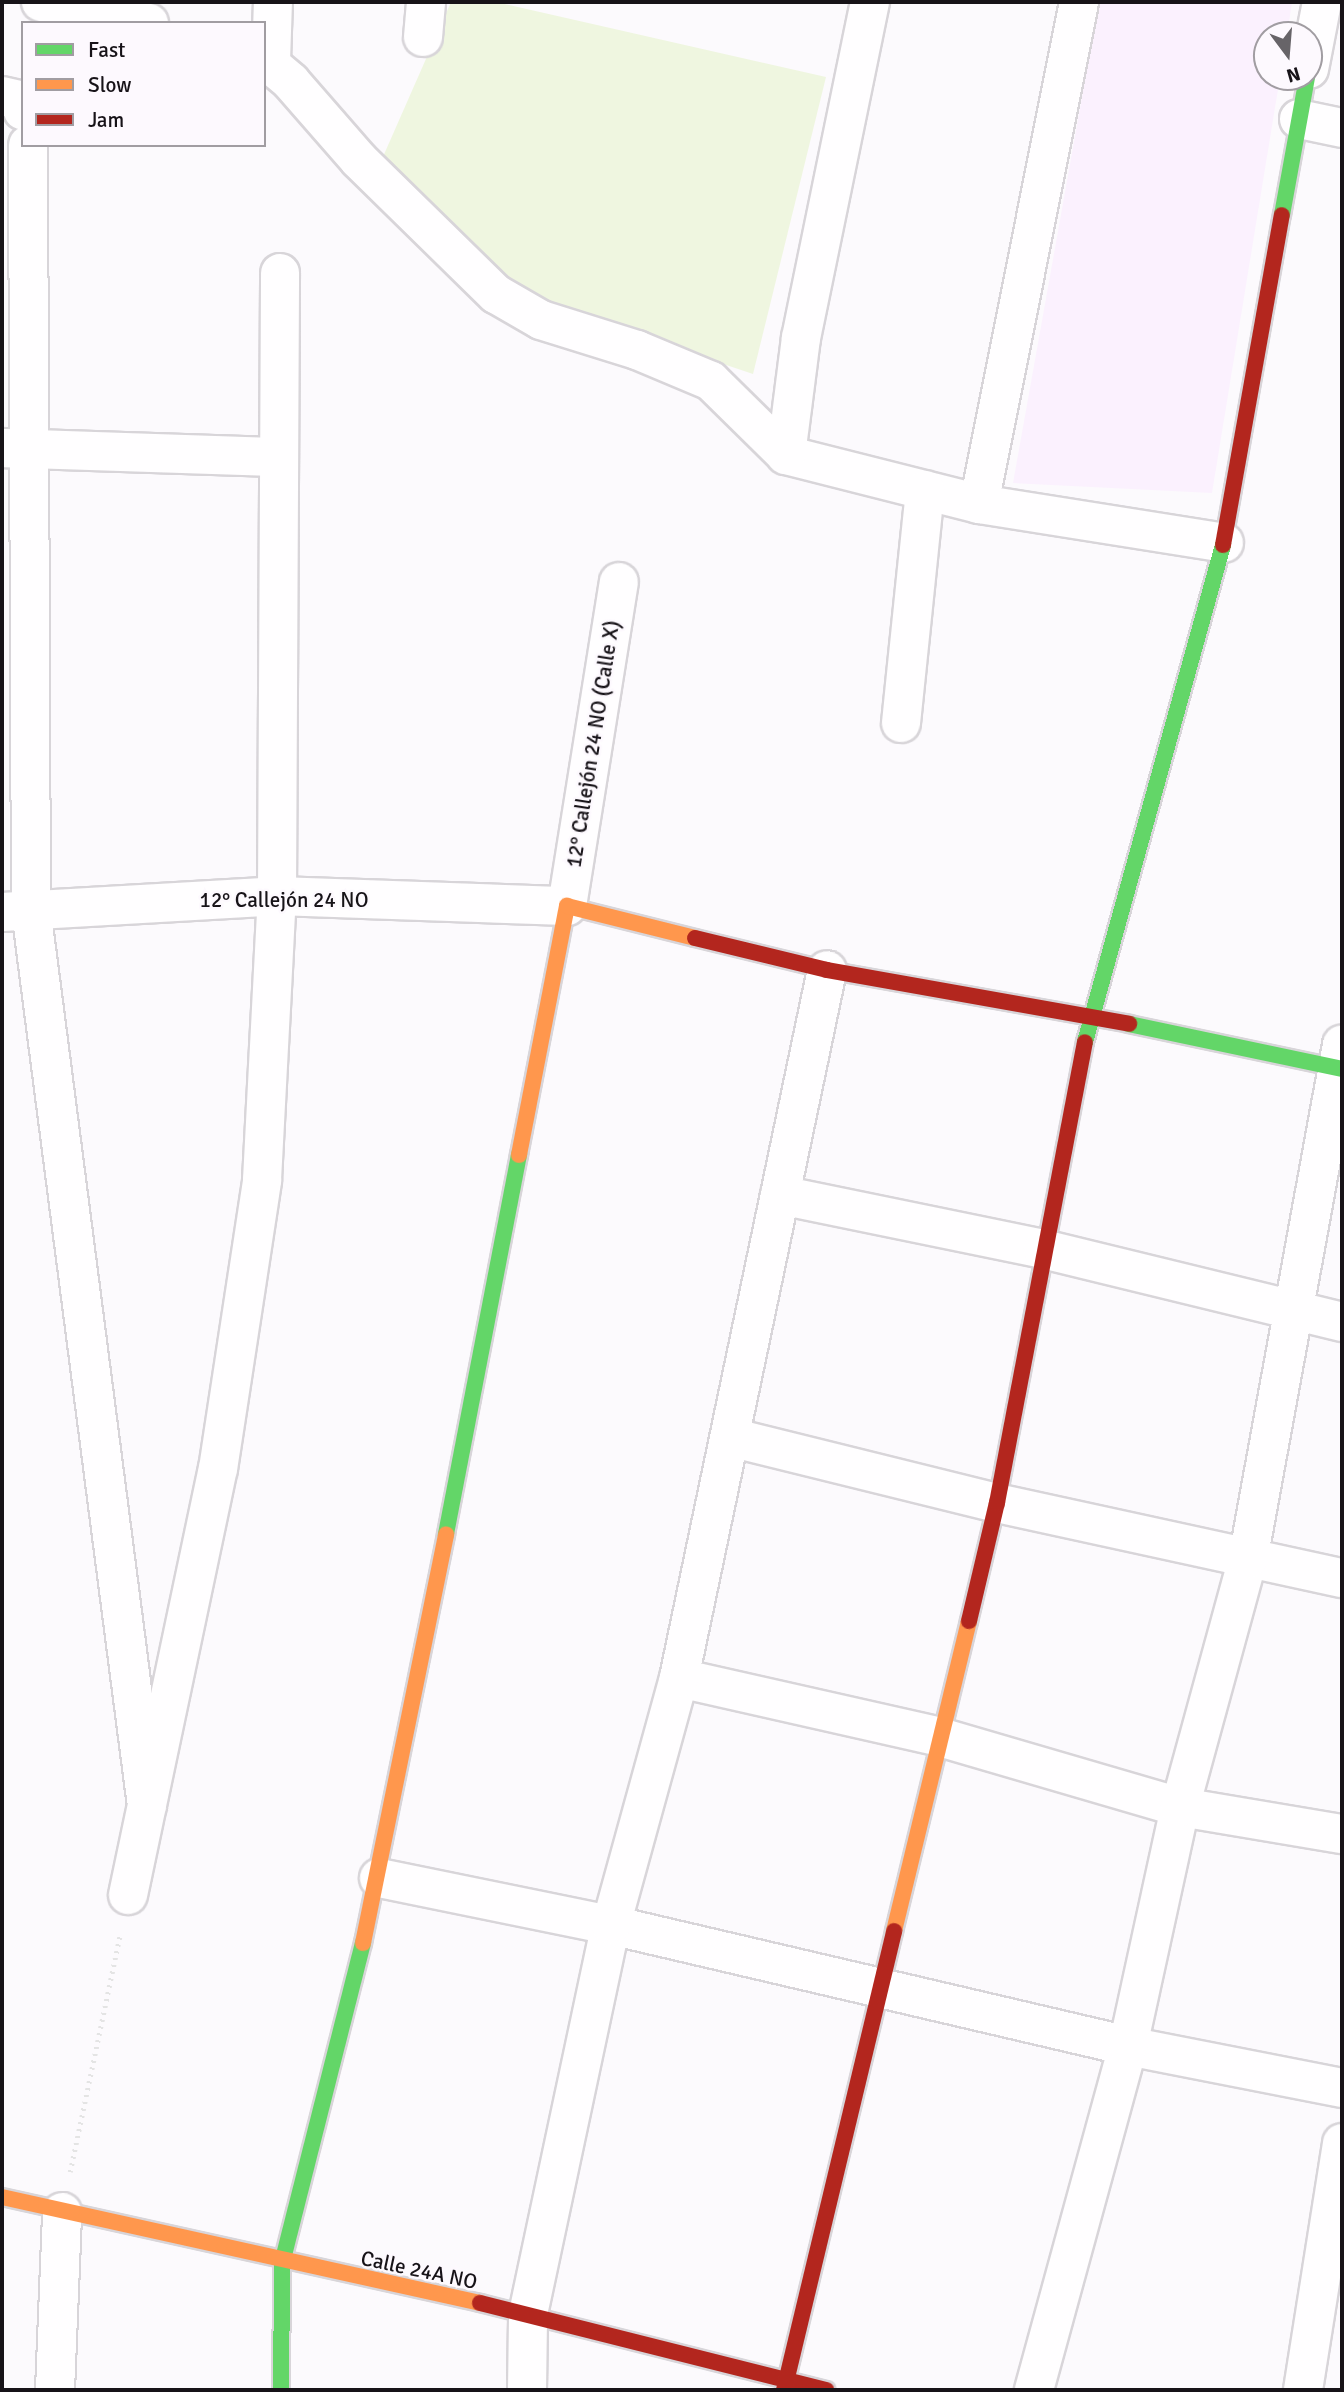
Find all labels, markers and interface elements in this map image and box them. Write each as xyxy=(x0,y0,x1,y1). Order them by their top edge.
legend xyxy=(21,21,266,147)
north arrow xyxy=(1253,21,1323,91)
text: Fast xyxy=(88,37,125,63)
text: N xyxy=(1284,61,1303,88)
text: Slow xyxy=(88,72,132,98)
text: Jam xyxy=(88,107,124,133)
street label: 12° Callejón 24 NO (Calle X) xyxy=(561,619,625,869)
street label: 12° Callejón 24 NO xyxy=(200,887,368,913)
street label: Calle 24A NO xyxy=(358,2245,480,2295)

